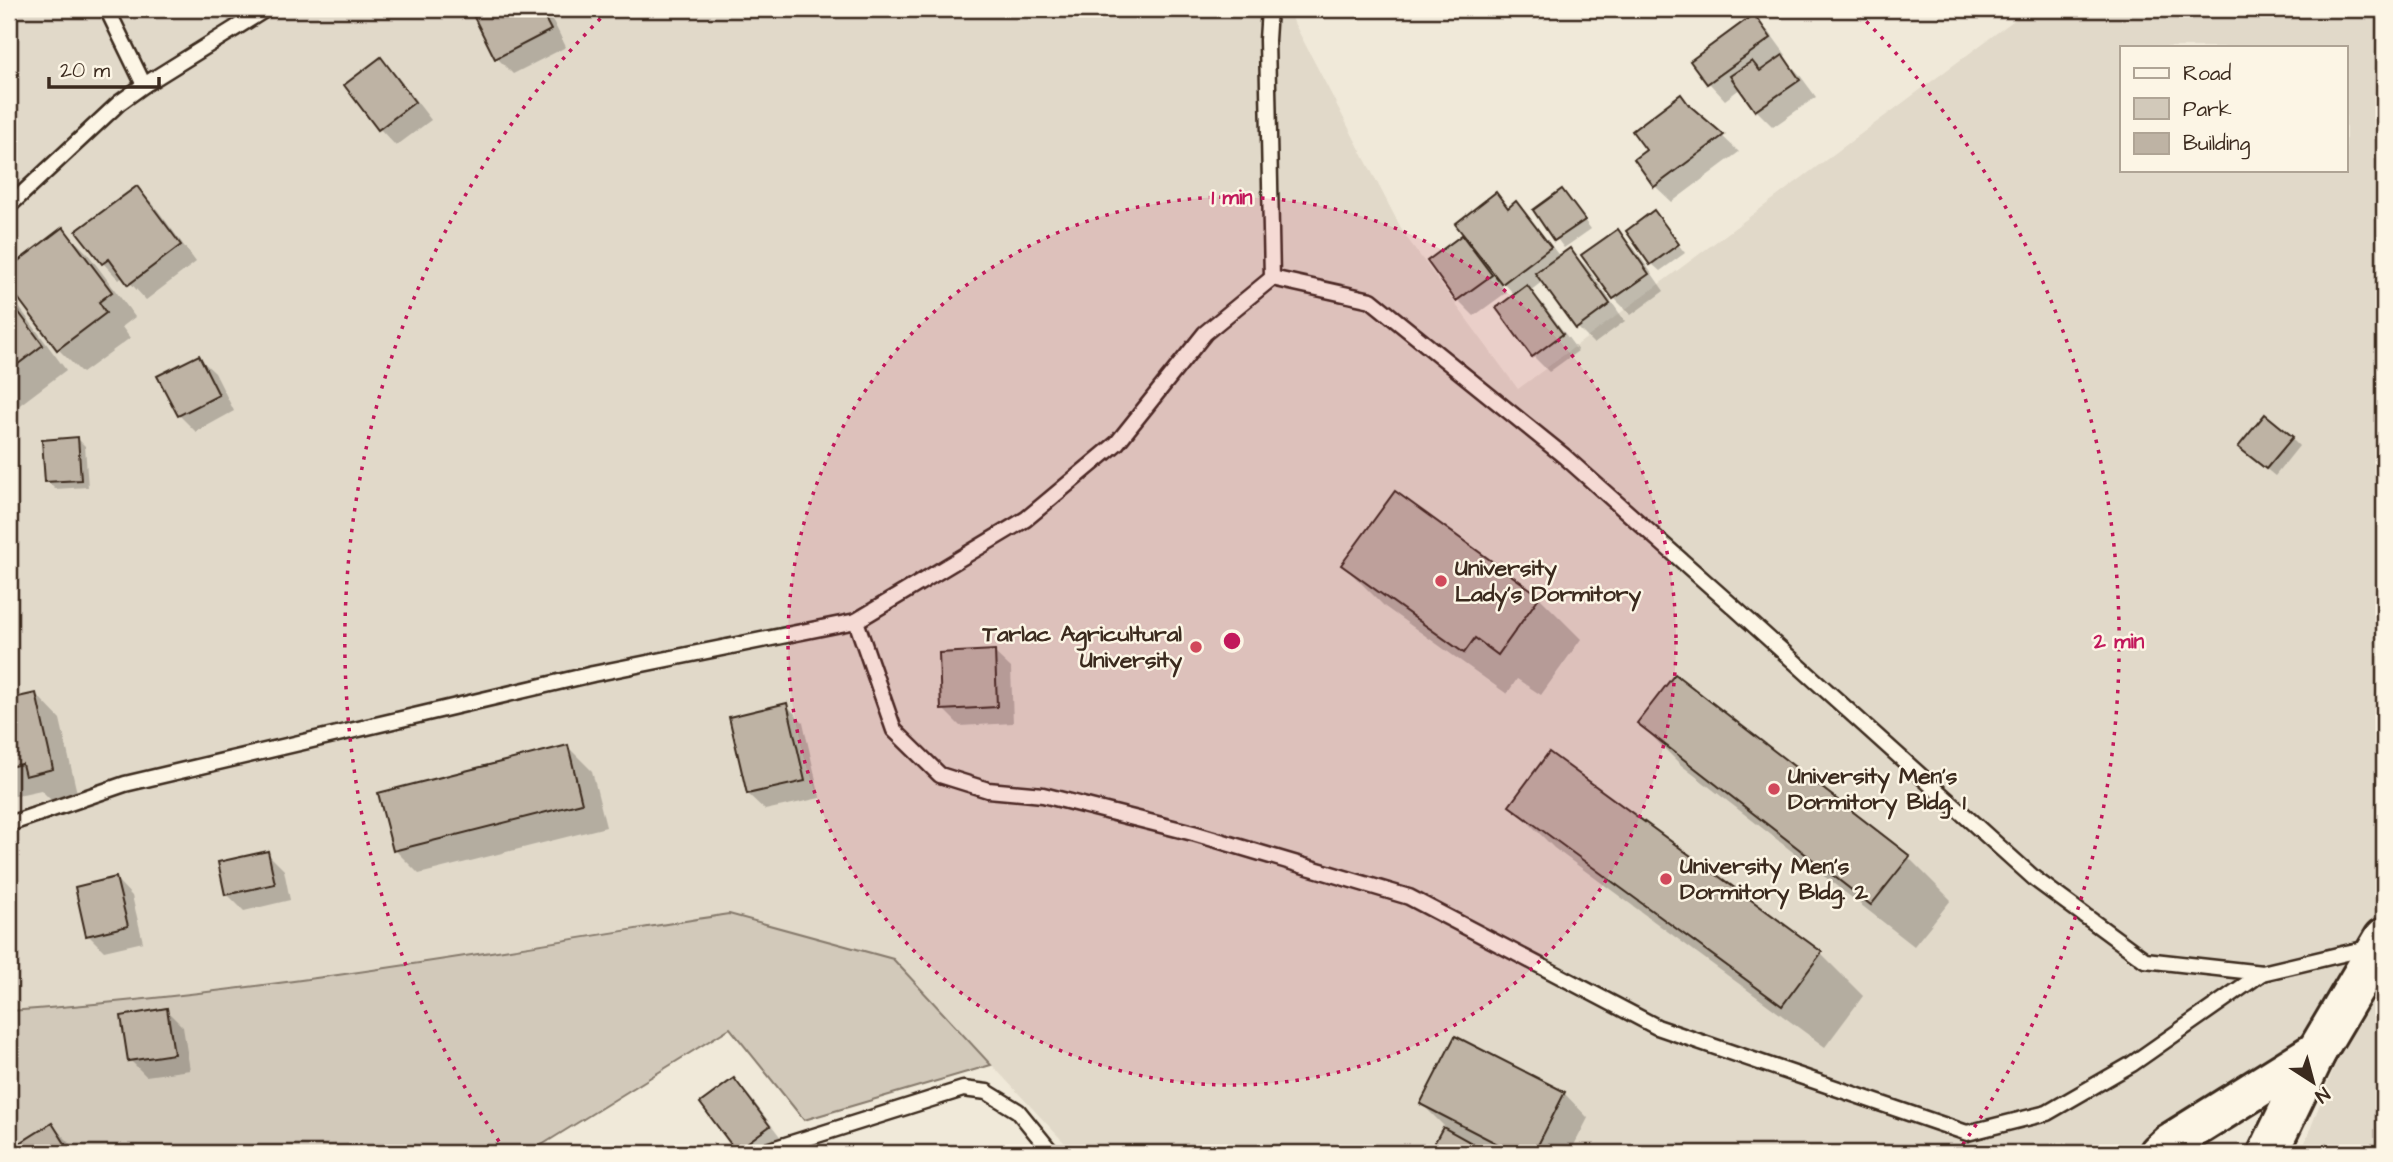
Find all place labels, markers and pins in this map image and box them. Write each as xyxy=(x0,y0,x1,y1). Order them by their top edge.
place label: University Lady's Dormitory xyxy=(1455,552,1641,612)
marker: University Lady's Dormitory xyxy=(1433,573,1449,589)
place label: Tarlac Agricultural University xyxy=(982,618,1182,678)
centre of rings xyxy=(1220,629,1244,653)
marker: Tarlac Agricultural University xyxy=(1188,639,1204,655)
place label: University Men's Dormitory Bldg. 1 xyxy=(1788,760,1966,820)
marker: University Men's Dormitory Bldg. 1 xyxy=(1766,781,1782,797)
place label: University Men's Dormitory Bldg. 2 xyxy=(1680,850,1869,910)
marker: University Men's Dormitory Bldg. 2 xyxy=(1658,871,1674,887)

